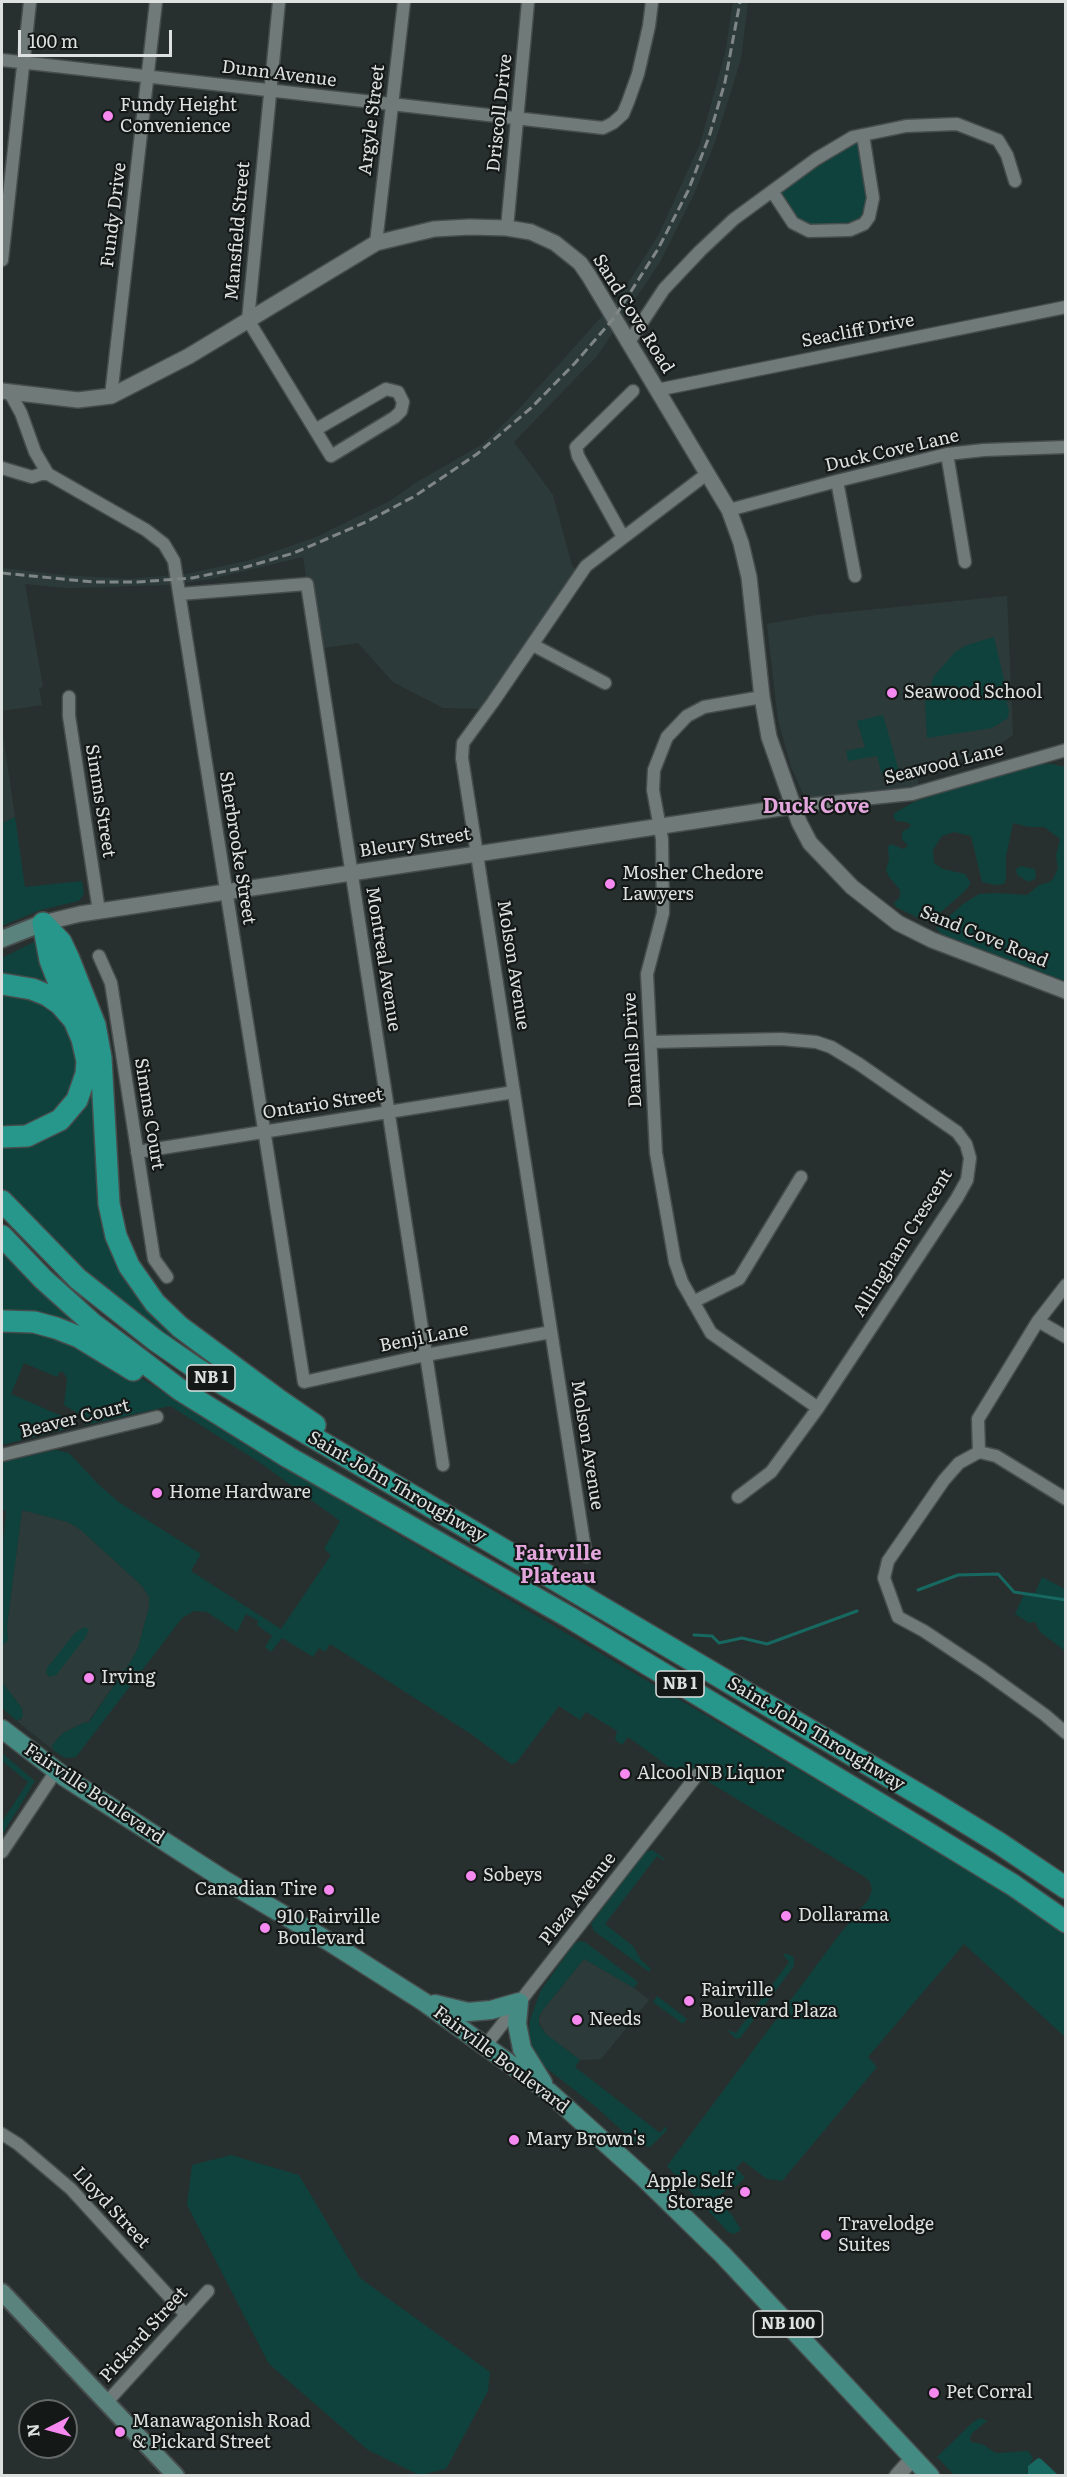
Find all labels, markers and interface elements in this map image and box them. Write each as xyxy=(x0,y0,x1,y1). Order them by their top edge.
scale bar xyxy=(21,18,176,56)
text: 100 m xyxy=(29,27,78,54)
street label: Driscoll Drive xyxy=(483,53,517,173)
street label: Dunn Avenue xyxy=(220,56,338,92)
street label: Argyle Street xyxy=(354,63,390,177)
place label: Fundy Height Convenience xyxy=(120,95,237,138)
marker: Fundy Height Convenience xyxy=(101,109,115,123)
street label: Mansfield Street xyxy=(221,160,255,302)
street label: Fundy Drive xyxy=(97,161,131,269)
street label: Sand Cove Road xyxy=(588,251,678,377)
street label: Seacliff Drive xyxy=(800,309,916,353)
street label: Duck Cove Lane xyxy=(823,425,961,477)
place label: Seawood School xyxy=(904,682,1042,704)
marker: Seawood School xyxy=(885,686,899,700)
street label: Seawood Lane xyxy=(882,739,1006,789)
street label: Simms Street xyxy=(80,743,120,859)
street label: Sherbrooke Street xyxy=(214,770,260,926)
district label: Duck Cove xyxy=(763,795,869,819)
street label: Bleury Street xyxy=(358,824,472,862)
place label: Mosher Chedore Lawyers xyxy=(622,863,764,906)
marker: Mosher Chedore Lawyers xyxy=(603,877,617,891)
street label: Montreal Avenue xyxy=(361,885,405,1033)
street label: Molson Avenue xyxy=(492,899,534,1031)
street label: Sand Cove Road xyxy=(917,901,1051,973)
street label: Danells Drive xyxy=(619,992,647,1108)
street label: Simms Court xyxy=(129,1056,169,1172)
street label: Ontario Street xyxy=(261,1084,385,1124)
street label: Allingham Crescent xyxy=(849,1165,957,1321)
street label: Benji Lane xyxy=(378,1319,470,1357)
road number: NB 1 xyxy=(187,1365,235,1391)
street label: Molson Avenue xyxy=(566,1379,608,1511)
street label: Beaver Court xyxy=(18,1395,132,1443)
street label: Saint John Throughway xyxy=(304,1427,490,1547)
place label: Home Hardware xyxy=(169,1482,311,1504)
marker: Home Hardware xyxy=(150,1486,164,1500)
district label: Fairville Plateau xyxy=(514,1542,602,1589)
place label: Irving xyxy=(101,1667,155,1689)
marker: Irving xyxy=(82,1671,96,1685)
road number: NB 1 xyxy=(656,1671,704,1697)
street label: Saint John Throughway xyxy=(723,1672,909,1796)
street label: Fairville Boulevard xyxy=(20,1739,168,1849)
place label: Alcool NB Liquor xyxy=(637,1763,784,1785)
marker: Alcool NB Liquor xyxy=(618,1767,632,1781)
street label: Plaza Avenue xyxy=(535,1848,621,1950)
place label: Sobeys xyxy=(483,1865,542,1887)
marker: Sobeys xyxy=(464,1869,478,1883)
place label: Canadian Tire xyxy=(195,1879,317,1901)
marker: Canadian Tire xyxy=(322,1883,336,1897)
place label: Dollarama xyxy=(798,1905,889,1927)
place label: 910 Fairville Boulevard xyxy=(277,1907,380,1950)
marker: Dollarama xyxy=(779,1909,793,1923)
marker: 910 Fairville Boulevard xyxy=(258,1921,272,1935)
place label: Fairville Boulevard Plaza xyxy=(701,1980,838,2022)
marker: Fairville Boulevard Plaza xyxy=(682,1994,696,2008)
street label: Fairville Boulevard xyxy=(429,2002,573,2118)
place label: Needs xyxy=(589,2009,641,2031)
marker: Needs xyxy=(570,2013,584,2027)
place label: Mary Brown's xyxy=(526,2129,645,2151)
marker: Mary Brown's xyxy=(507,2133,521,2147)
street label: Lloyd Street xyxy=(68,2163,154,2253)
place label: Apple Self Storage xyxy=(647,2171,733,2214)
marker: Apple Self Storage xyxy=(738,2185,752,2199)
place label: Travelodge Suites xyxy=(838,2214,934,2256)
marker: Travelodge Suites xyxy=(819,2228,833,2242)
street label: Pickard Street xyxy=(96,2283,192,2387)
road number: NB 100 xyxy=(754,2311,822,2337)
place label: Pet Corral xyxy=(946,2382,1032,2404)
marker: Pet Corral xyxy=(927,2386,941,2400)
north arrow xyxy=(18,2399,78,2459)
place label: Manawagonish Road & Pickard Street xyxy=(132,2411,310,2454)
text: N xyxy=(19,2423,45,2439)
marker: Manawagonish Road & Pickard Street xyxy=(113,2425,127,2439)

